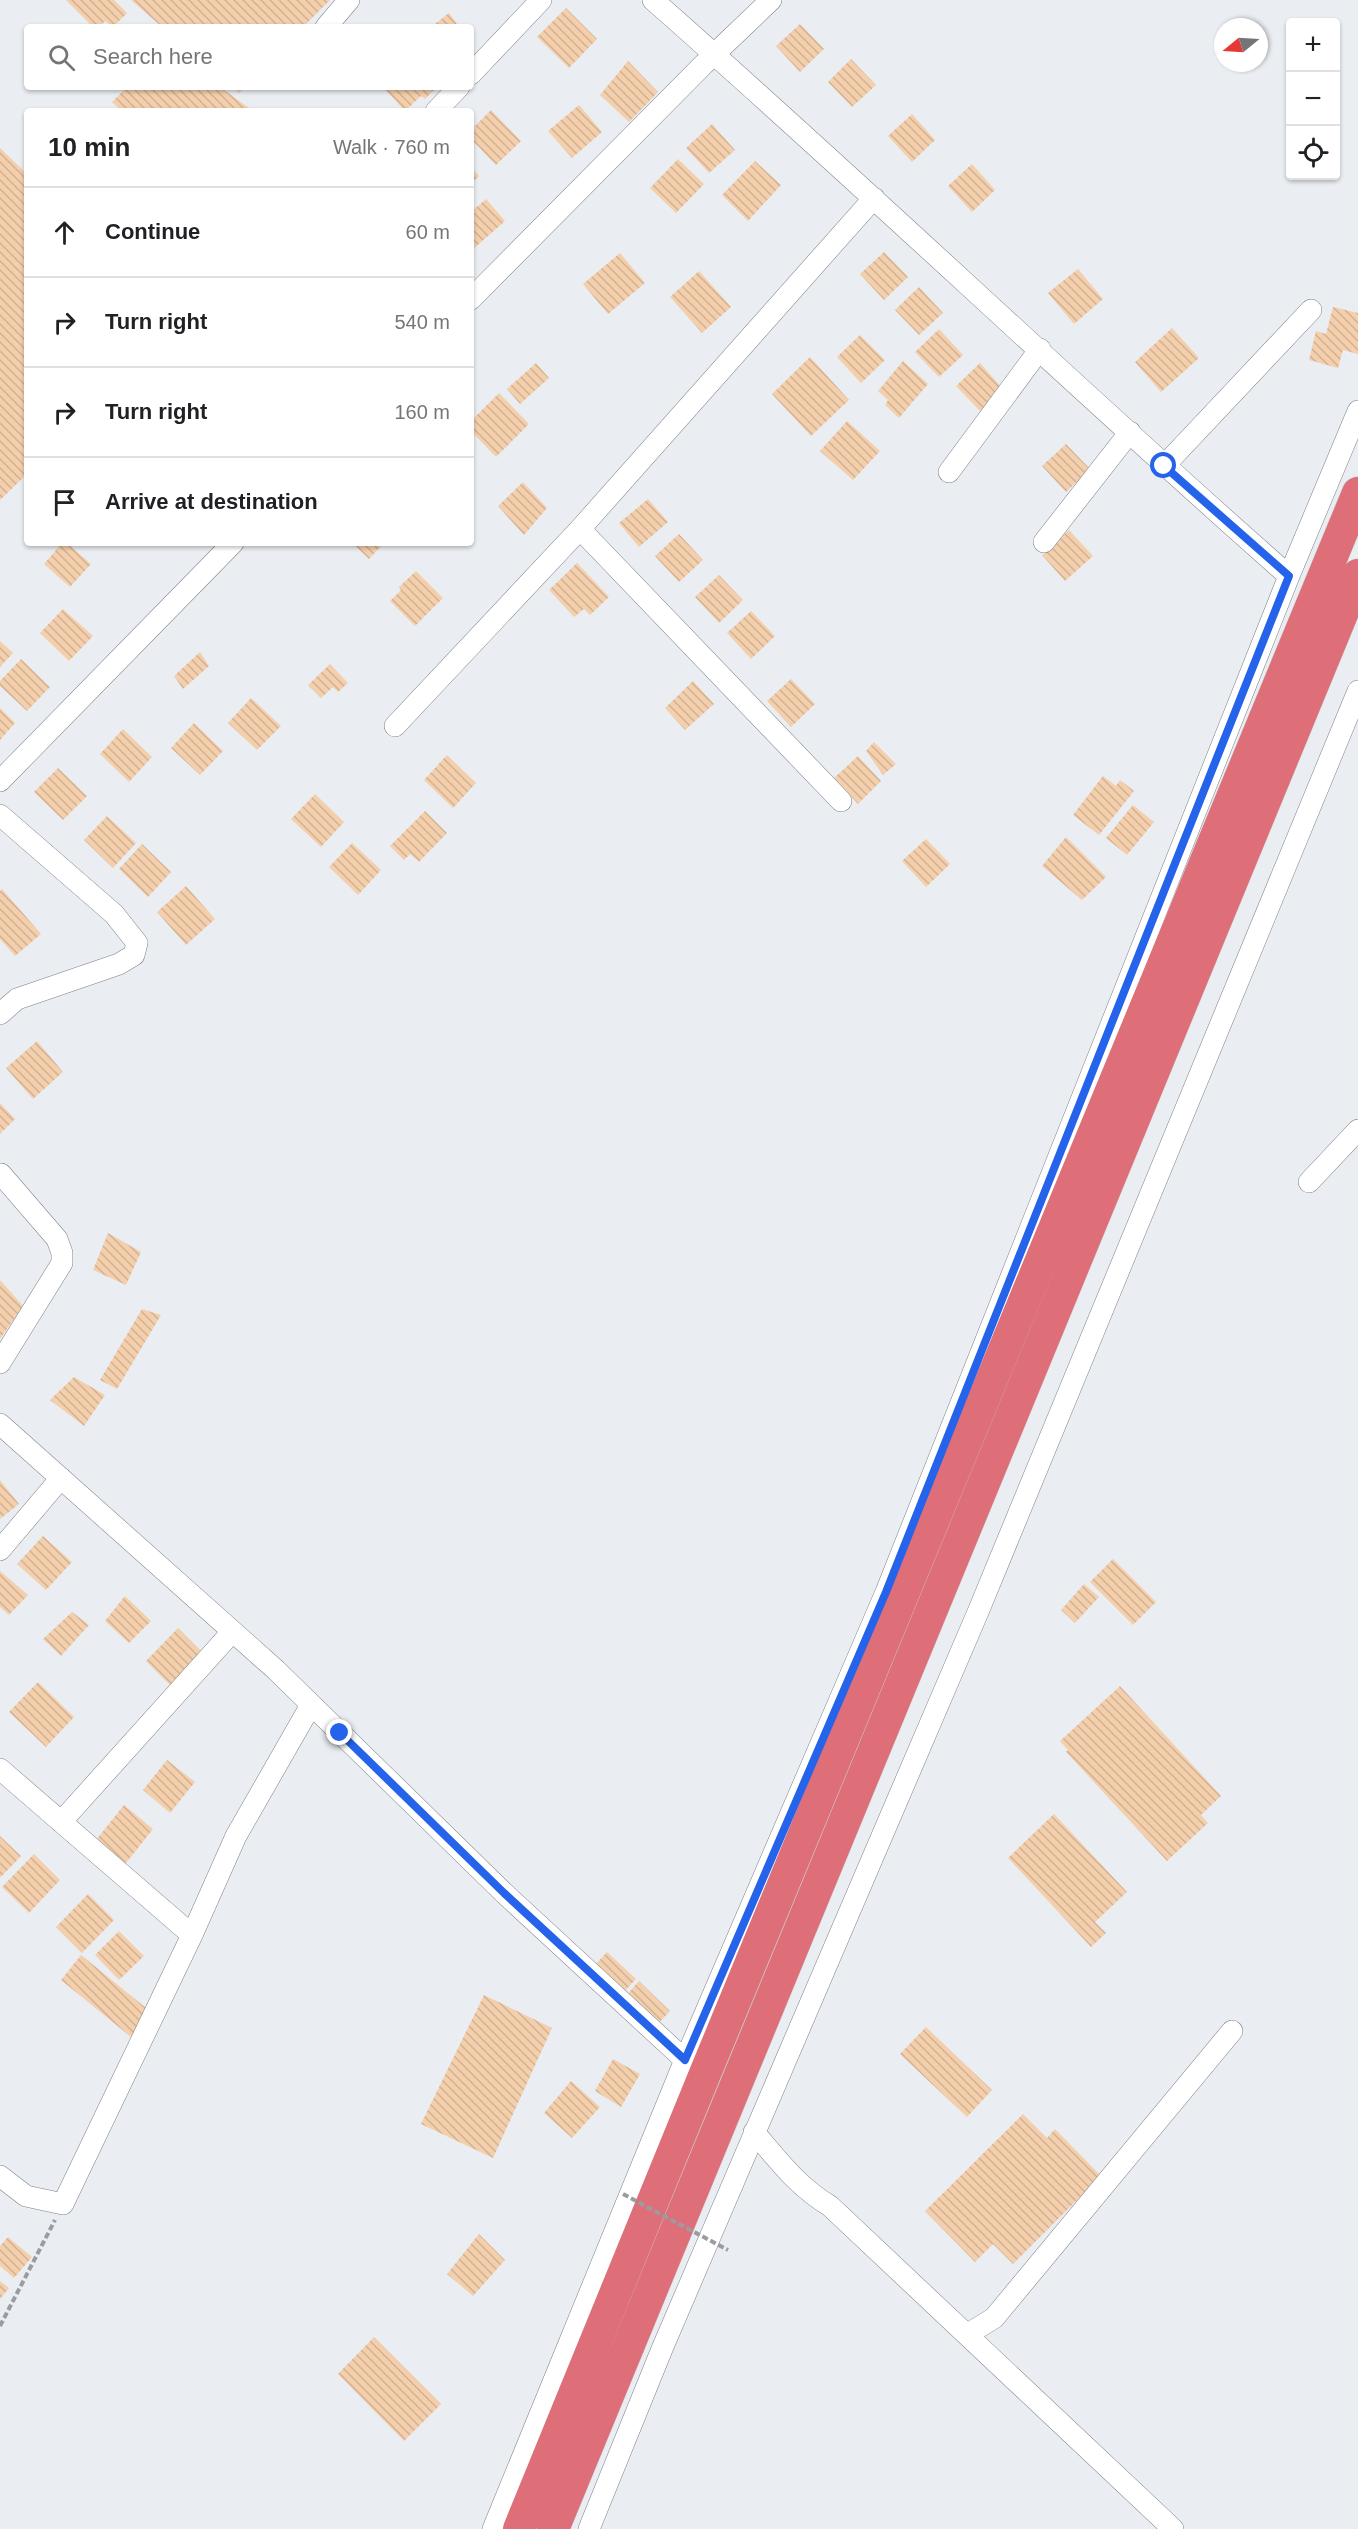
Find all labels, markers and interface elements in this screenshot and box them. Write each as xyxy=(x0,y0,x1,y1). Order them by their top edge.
north arrow xyxy=(1214,18,1268,72)
map controls xyxy=(1286,18,1340,180)
button: + xyxy=(1286,18,1340,72)
search box xyxy=(24,24,474,90)
icon: search xyxy=(45,41,78,74)
text: Search here xyxy=(93,44,213,69)
button: − xyxy=(1286,72,1340,126)
button: locate xyxy=(1286,126,1340,180)
text: 10 min xyxy=(48,132,130,162)
text: Walk · 760 m xyxy=(333,136,450,158)
icon: ahead xyxy=(48,216,81,249)
text: Continue xyxy=(105,219,200,244)
text: 60 m xyxy=(406,221,450,243)
icon: right xyxy=(48,306,81,339)
text: Turn right xyxy=(105,309,207,334)
text: 540 m xyxy=(394,311,450,333)
icon: right xyxy=(48,396,81,429)
text: Turn right xyxy=(105,399,207,424)
text: 160 m xyxy=(394,401,450,423)
route start xyxy=(1150,452,1176,478)
icon: arrive xyxy=(48,486,81,519)
text: Arrive at destination xyxy=(105,489,318,514)
route end xyxy=(326,1719,352,1745)

